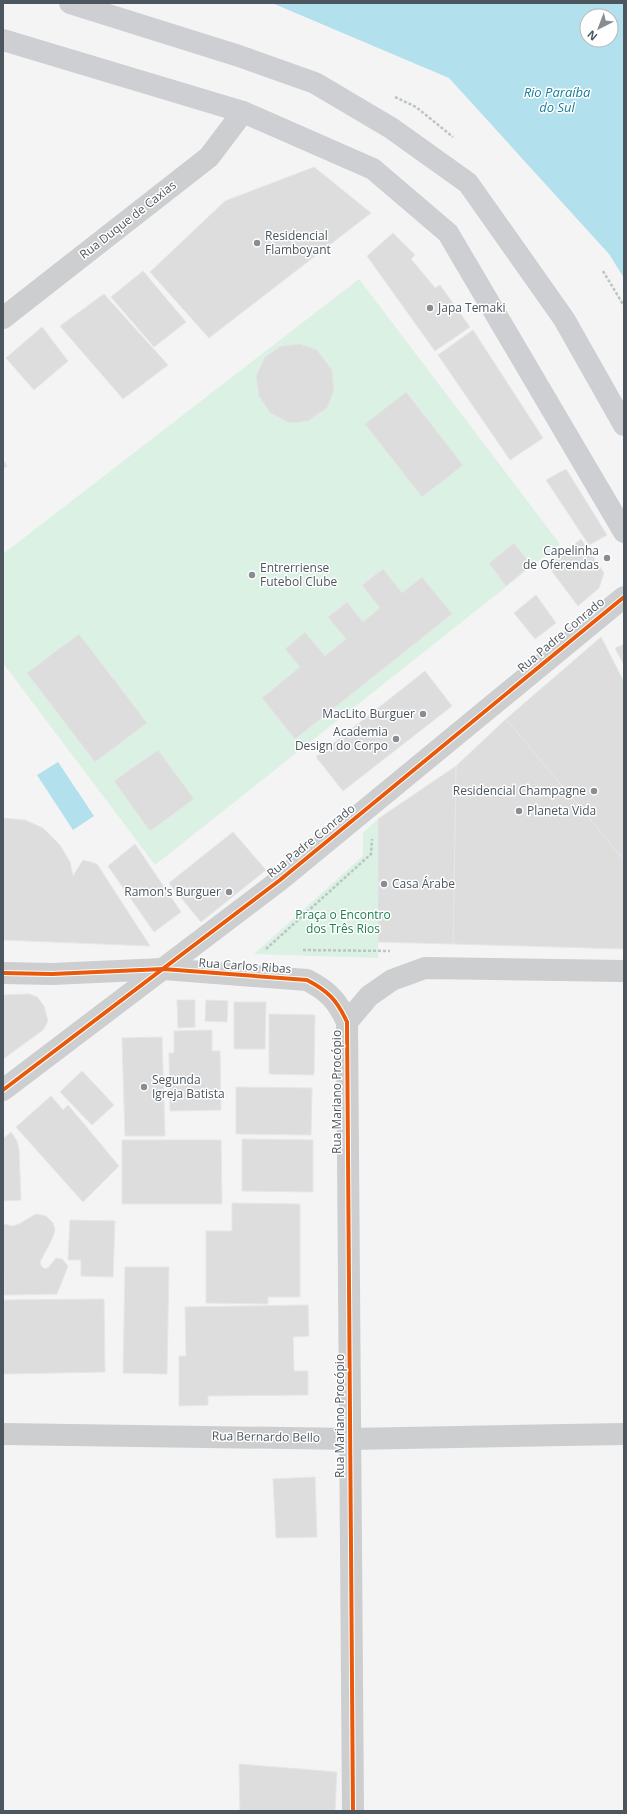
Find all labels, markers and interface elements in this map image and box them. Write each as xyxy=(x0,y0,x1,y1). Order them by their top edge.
north arrow xyxy=(579,8,619,48)
text: N xyxy=(584,27,600,44)
water label: Rio Paraíba do Sul xyxy=(524,83,591,116)
street label: Rua Duque de Caxias xyxy=(76,176,180,263)
place label: Residencial Flamboyant xyxy=(265,227,331,258)
marker: Residencial Flamboyant xyxy=(252,238,262,248)
place label: Japa Temaki xyxy=(437,299,505,316)
marker: Japa Temaki xyxy=(425,303,435,313)
place label: Capelinha de Oferendas xyxy=(523,542,599,573)
marker: Capelinha de Oferendas xyxy=(602,553,612,563)
place label: Entrerriense Futebol Clube xyxy=(260,559,338,590)
marker: Entrerriense Futebol Clube xyxy=(247,570,257,580)
street label: Rua Padre Conrado xyxy=(514,593,608,676)
place label: MacLito Burguer xyxy=(322,705,415,722)
marker: MacLito Burguer xyxy=(418,709,428,719)
place label: Academia Design do Corpo xyxy=(295,723,388,754)
marker: Academia Design do Corpo xyxy=(391,734,401,744)
place label: Residencial Champagne xyxy=(453,782,586,799)
marker: Residencial Champagne xyxy=(589,786,599,796)
street label: Rua Padre Conrado xyxy=(263,800,358,881)
place label: Planeta Vida xyxy=(527,802,596,819)
marker: Planeta Vida xyxy=(514,806,524,816)
place label: Casa Árabe xyxy=(392,875,455,892)
marker: Casa Árabe xyxy=(379,879,389,889)
place label: Ramon's Burguer xyxy=(124,883,221,900)
marker: Ramon's Burguer xyxy=(224,887,234,897)
park label: Praça o Encontro dos Três Rios xyxy=(295,906,391,937)
street label: Rua Carlos Ribas xyxy=(198,954,292,977)
street label: Rua Mariano Procópio xyxy=(328,1030,345,1154)
place label: Segunda Igreja Batista xyxy=(152,1071,225,1102)
marker: Segunda Igreja Batista xyxy=(139,1082,149,1092)
street label: Rua Mariano Procópio xyxy=(331,1354,348,1478)
street label: Rua Bernardo Bello xyxy=(212,1427,320,1446)

